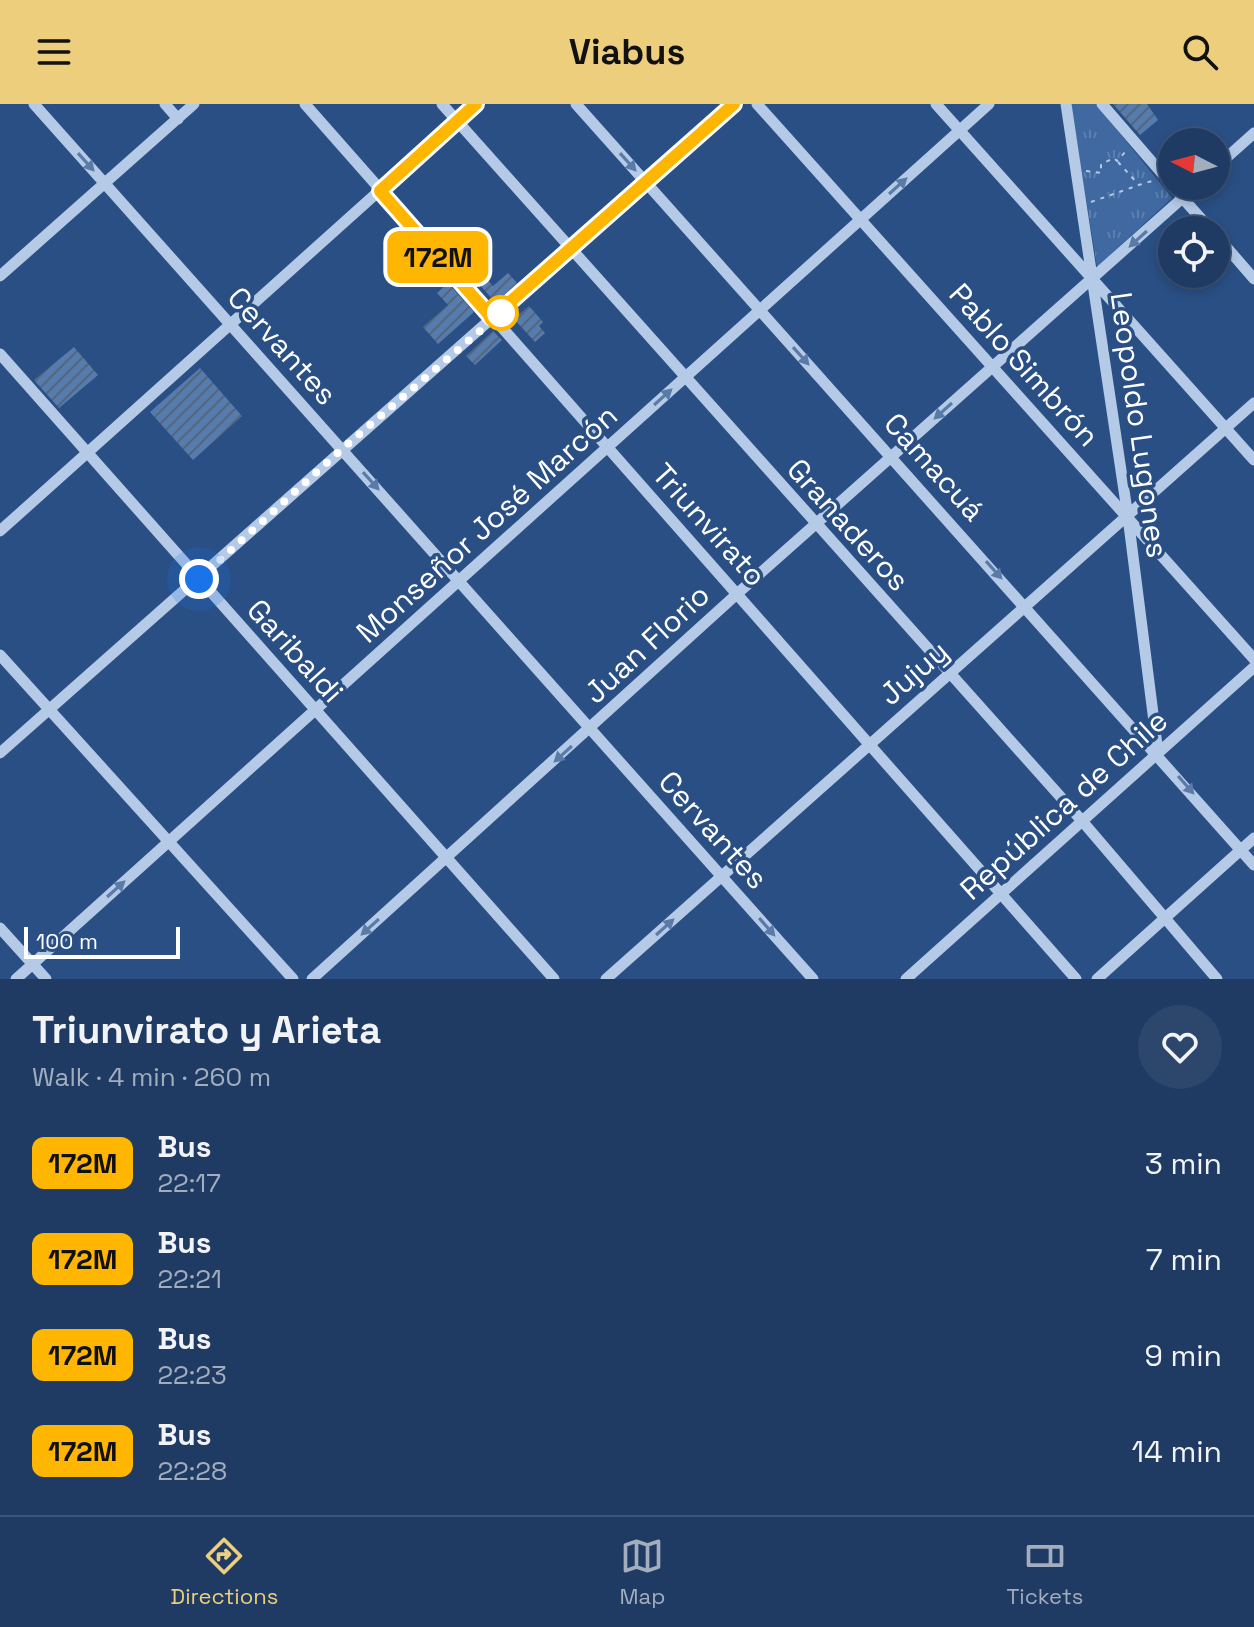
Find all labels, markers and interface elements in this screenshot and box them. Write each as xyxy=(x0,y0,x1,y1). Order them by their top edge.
text: Viabus xyxy=(569,29,685,75)
icon: menu xyxy=(32,30,76,74)
icon: search xyxy=(1178,30,1222,74)
north arrow xyxy=(1158,128,1230,200)
map controls xyxy=(1158,128,1230,288)
one-way arrow xyxy=(619,152,637,172)
one-way arrow xyxy=(76,153,94,172)
one-way arrow xyxy=(888,178,908,195)
button: locate xyxy=(1158,216,1230,288)
one-way arrow xyxy=(1129,229,1148,247)
line badge: 172M xyxy=(382,231,494,283)
text: 172M xyxy=(403,239,473,275)
street label: Pablo Simbrón xyxy=(941,275,1108,454)
street label: Cervantes xyxy=(219,278,346,413)
street label: Leopoldo Lugones xyxy=(1102,290,1177,560)
unlabelled marker xyxy=(484,296,518,330)
one-way arrow xyxy=(792,346,810,365)
one-way arrow xyxy=(653,389,673,406)
street label: Monseñor José Marcón xyxy=(348,396,625,651)
one-way arrow xyxy=(934,401,953,419)
street label: Camacuá xyxy=(875,404,993,529)
street label: Granaderos xyxy=(779,450,918,599)
street label: Triunvirato xyxy=(644,455,775,594)
one-way arrow xyxy=(362,471,379,491)
your location xyxy=(179,559,219,599)
one-way arrow xyxy=(985,559,1002,579)
street label: Juan Florio xyxy=(576,575,718,712)
street label: Garibaldi xyxy=(239,591,352,711)
street label: Jujuy xyxy=(871,632,956,713)
street label: República de Chile xyxy=(952,701,1176,908)
one-way arrow xyxy=(554,744,573,762)
street label: Cervantes xyxy=(650,762,777,897)
one-way arrow xyxy=(1176,775,1194,794)
one-way arrow xyxy=(106,881,125,899)
one-way arrow xyxy=(758,916,775,936)
one-way arrow xyxy=(360,918,379,936)
one-way arrow xyxy=(654,919,674,936)
scale bar xyxy=(24,923,180,959)
text: 100 m xyxy=(36,927,98,955)
button: heart xyxy=(1138,1005,1222,1089)
text: Triunvirato y Arieta xyxy=(32,1006,381,1054)
text: Walk · 4 min · 260 m xyxy=(32,1060,271,1094)
text: Bus xyxy=(157,1127,212,1166)
text: 3 min xyxy=(1145,1144,1222,1183)
text: 172M xyxy=(48,1145,117,1181)
text: 22:17 xyxy=(157,1166,221,1200)
text: Bus xyxy=(157,1223,212,1262)
text: 7 min xyxy=(1146,1240,1222,1279)
text: 172M xyxy=(48,1241,117,1277)
text: 22:21 xyxy=(157,1262,222,1296)
text: Bus xyxy=(157,1319,212,1358)
text: 9 min xyxy=(1144,1336,1222,1375)
text: 172M xyxy=(48,1337,117,1373)
text: 22:23 xyxy=(157,1358,227,1392)
text: Bus xyxy=(157,1415,212,1454)
text: 14 min xyxy=(1131,1432,1222,1471)
text: 172M xyxy=(48,1433,117,1469)
text: 22:28 xyxy=(157,1454,227,1488)
tab: Directions xyxy=(171,1534,278,1610)
tab: Map xyxy=(620,1534,665,1610)
tab: Tickets xyxy=(1007,1534,1083,1610)

